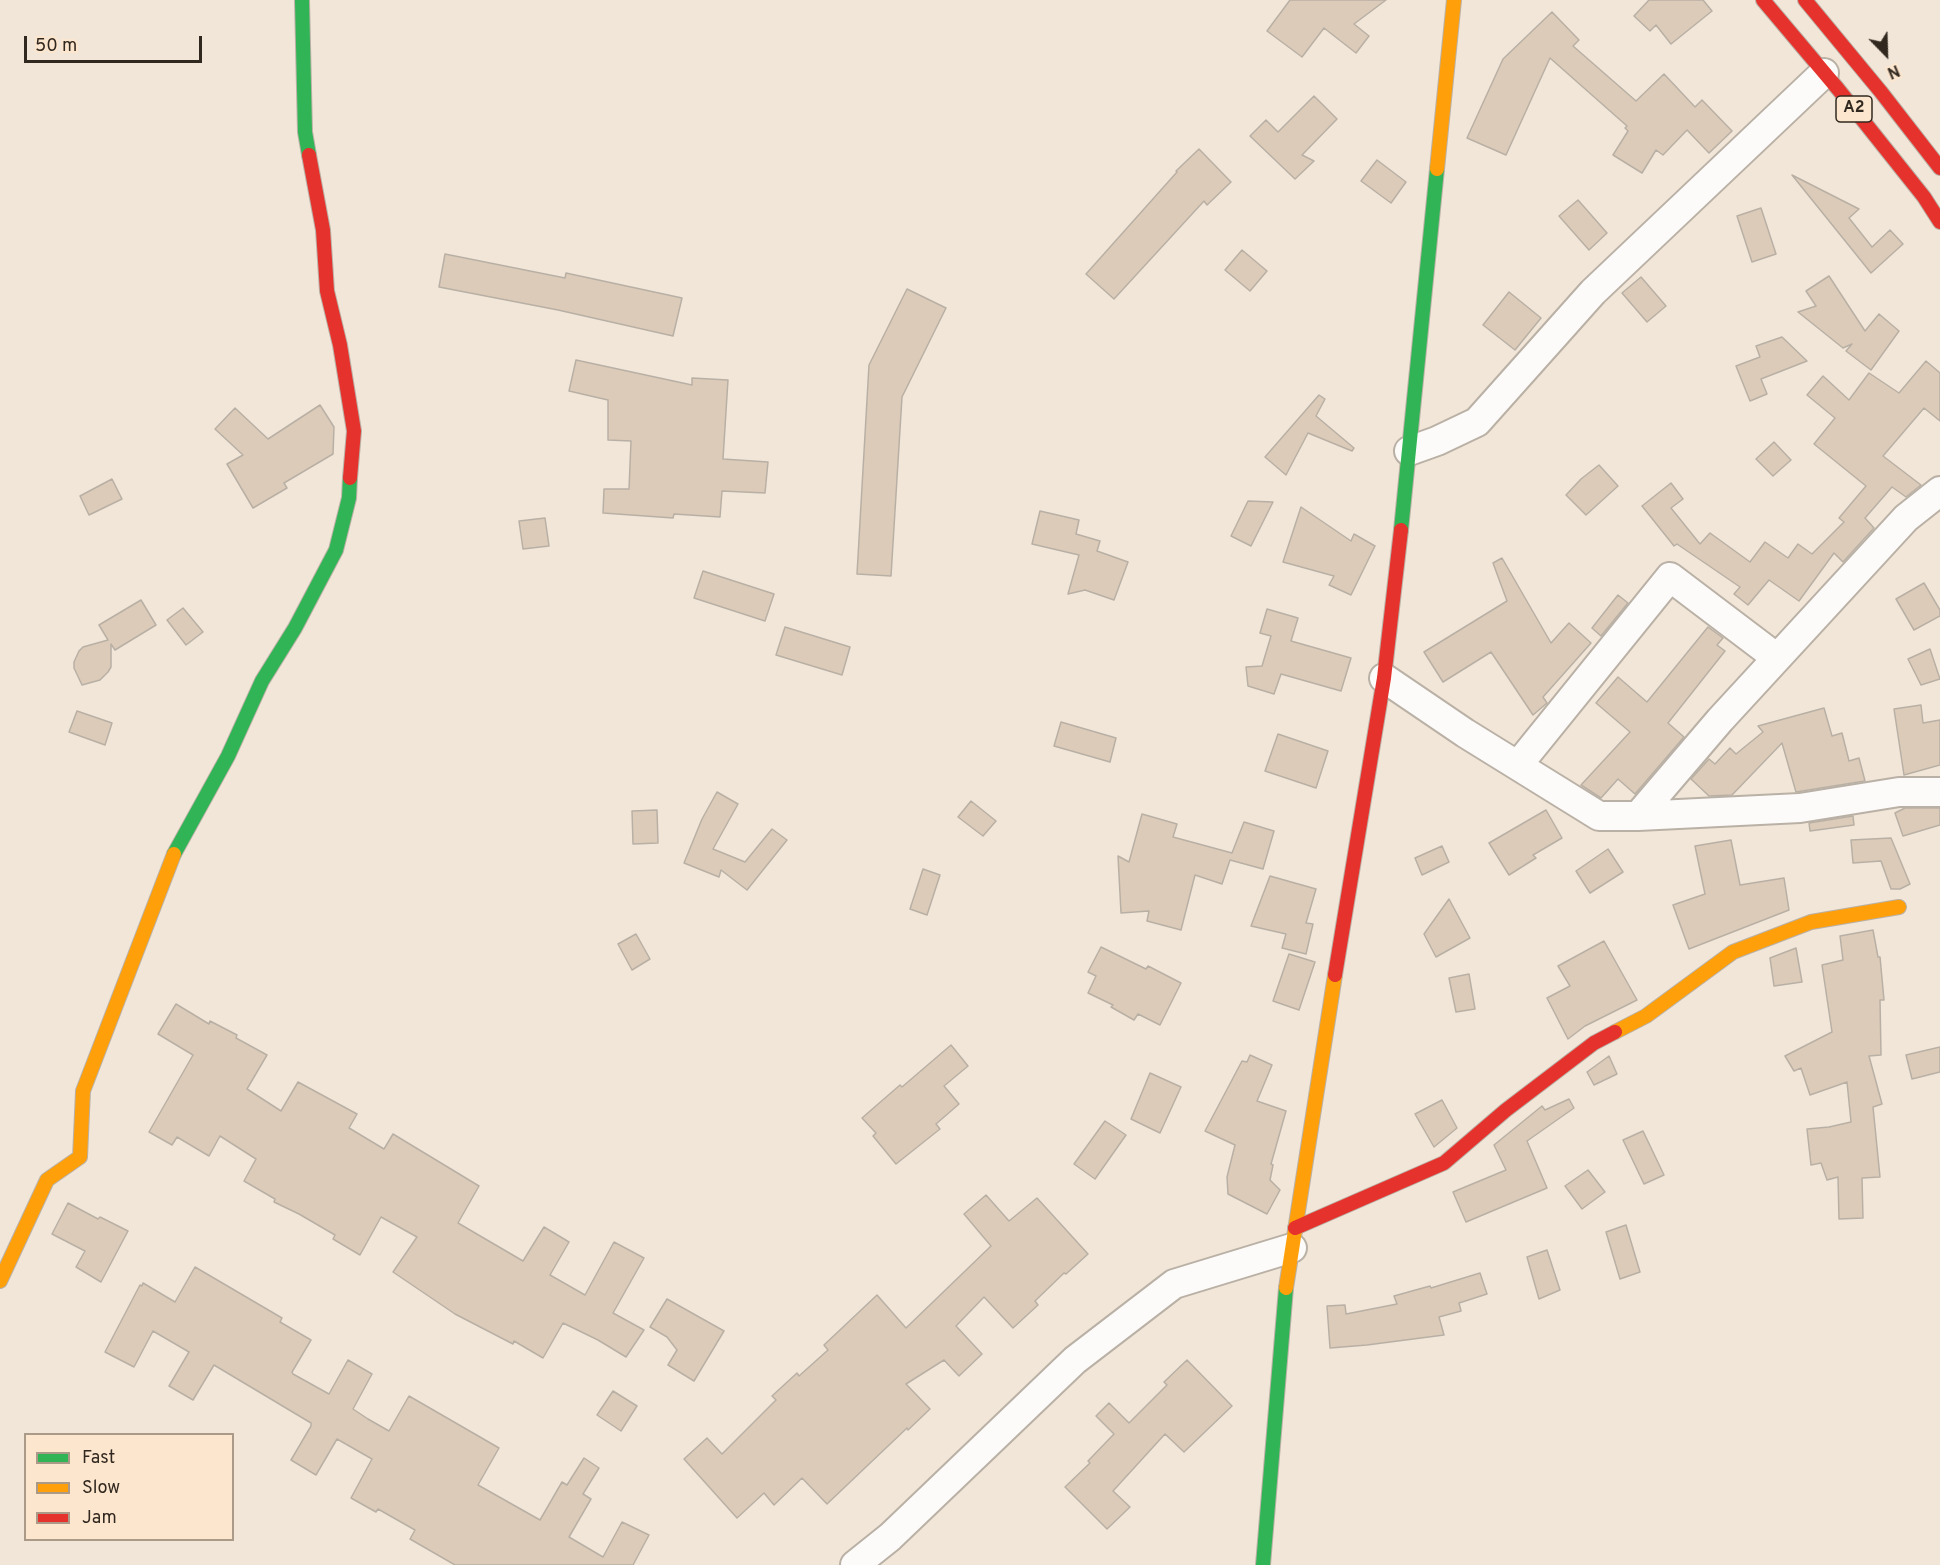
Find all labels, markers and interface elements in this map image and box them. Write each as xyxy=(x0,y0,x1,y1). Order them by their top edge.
scale bar xyxy=(27,24,206,62)
north arrow xyxy=(1856,24,1916,84)
text: 50 m xyxy=(35,35,77,58)
text: N xyxy=(1884,59,1902,82)
road number: A2 xyxy=(1836,96,1872,122)
legend xyxy=(24,1433,234,1541)
text: Fast xyxy=(82,1447,115,1470)
text: Slow xyxy=(82,1477,120,1500)
text: Jam xyxy=(82,1507,117,1530)

